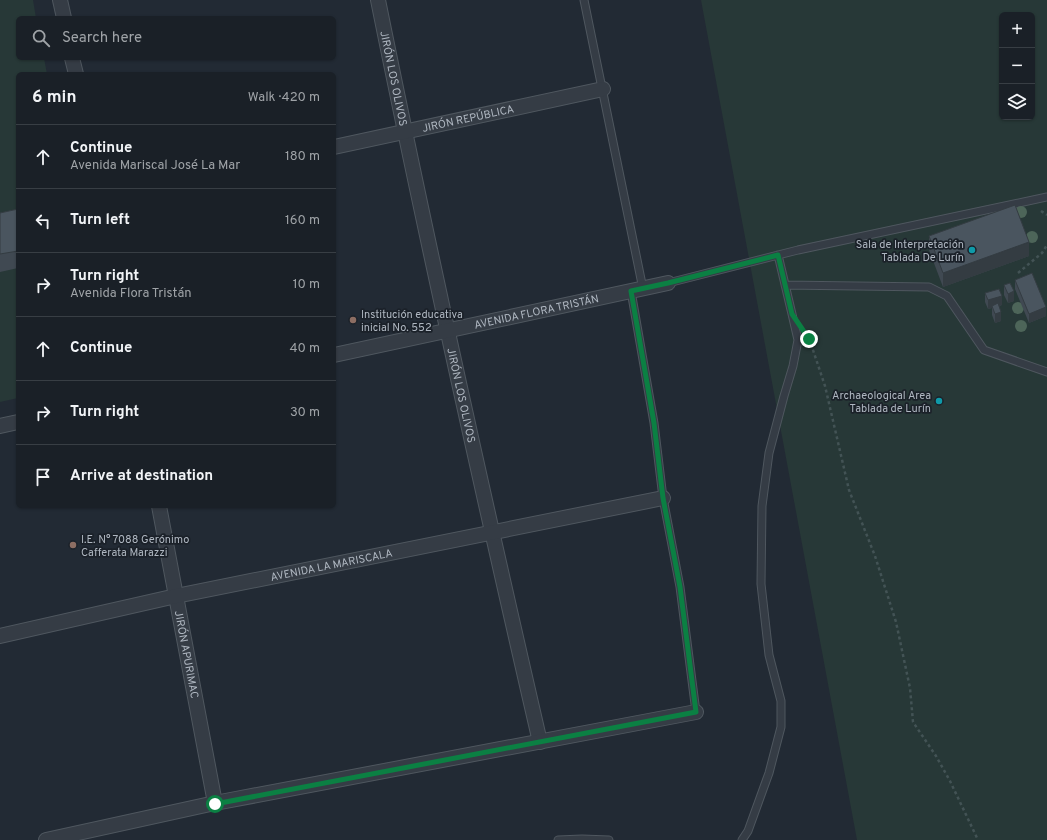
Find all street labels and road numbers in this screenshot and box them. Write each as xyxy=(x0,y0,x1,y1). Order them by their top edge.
street label: JIRÓN LOS OLIVOS xyxy=(376,30,410,127)
street label: JIRÓN REPÚBLICA xyxy=(421,102,515,136)
street label: AVENIDA FLORA TRISTÁN xyxy=(473,292,600,333)
street label: JIRÓN LOS OLIVOS xyxy=(443,347,478,444)
street label: AVENIDA LA MARISCALA xyxy=(269,547,394,585)
street label: JIRÓN APURIMAC xyxy=(171,610,201,700)

